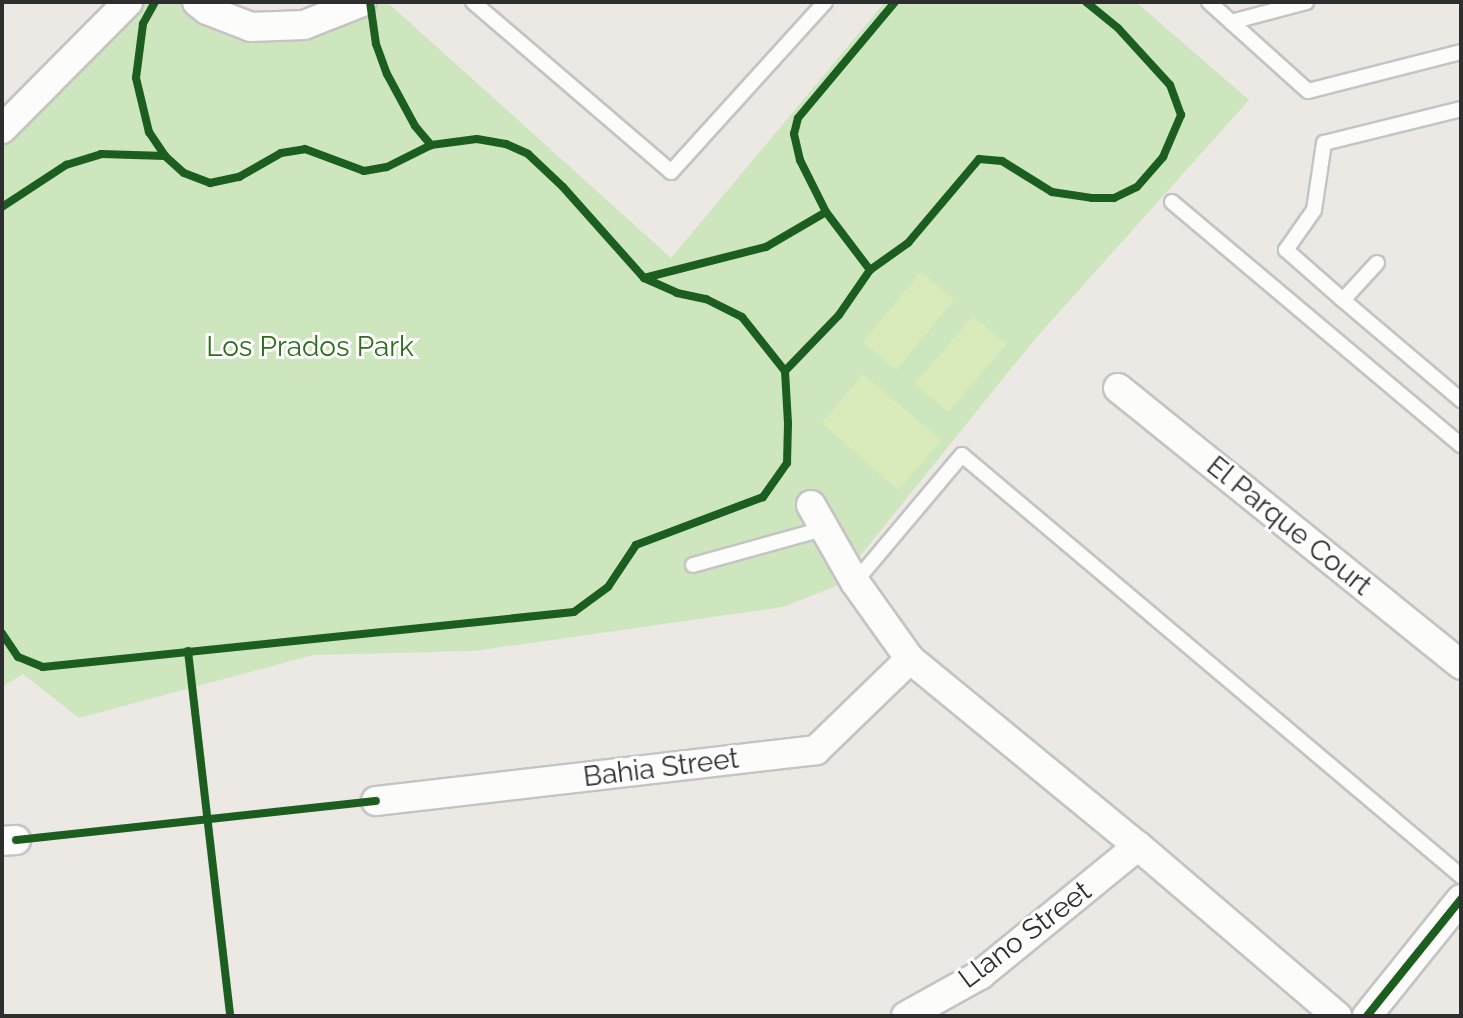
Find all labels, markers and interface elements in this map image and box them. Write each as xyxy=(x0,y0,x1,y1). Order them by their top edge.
park label: Los Prados Park xyxy=(206,330,414,364)
street label: El Parque Court xyxy=(1200,449,1378,603)
street label: Bahia Street xyxy=(581,742,741,794)
street label: Llano Street xyxy=(952,874,1098,996)

